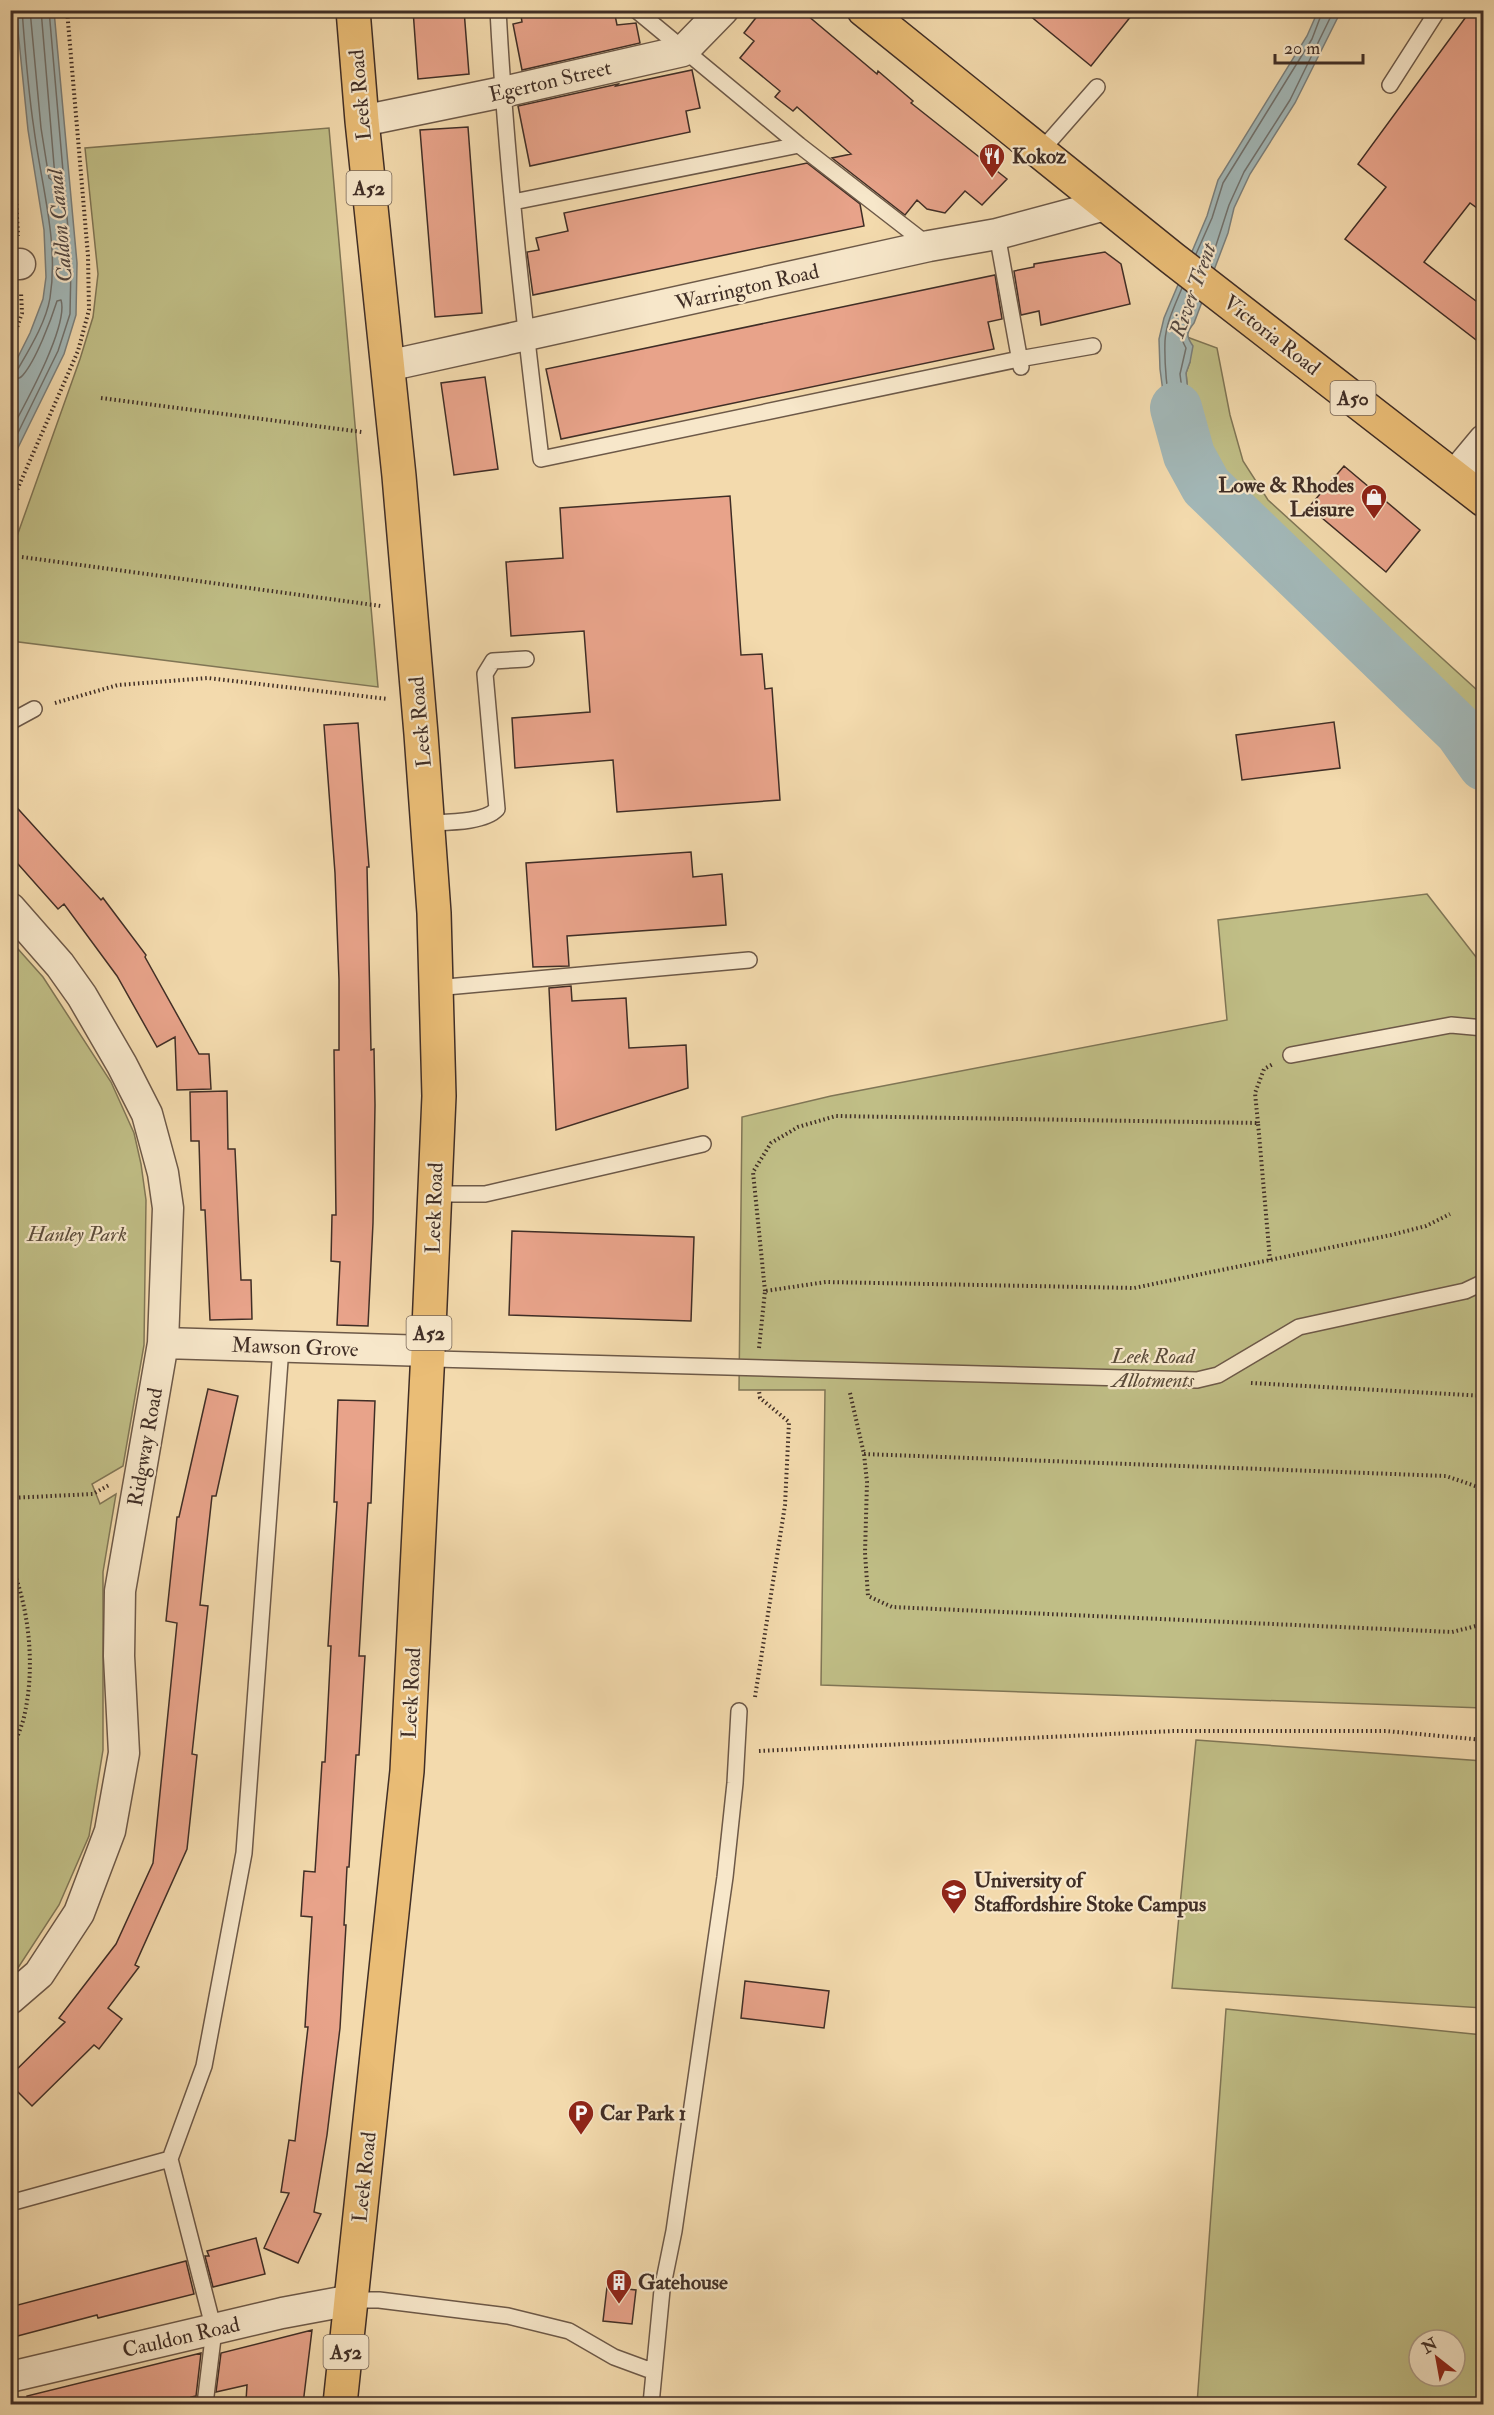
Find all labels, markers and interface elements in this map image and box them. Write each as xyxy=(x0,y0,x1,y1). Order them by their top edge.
scale bar xyxy=(1275,27,1364,65)
text: 20 m xyxy=(1284,37,1320,60)
street label: Leek Road xyxy=(343,48,378,142)
street label: Egerton Street xyxy=(486,54,614,109)
restaurant icon: Kokoz xyxy=(977,141,1007,179)
place label: Kokoz xyxy=(1012,143,1067,170)
water label: Caldon Canal xyxy=(41,166,79,284)
road number: A52 xyxy=(346,171,392,205)
water label: River Trent xyxy=(1163,238,1223,342)
street label: Warrington Road xyxy=(672,258,822,317)
street label: Victoria Road xyxy=(1218,289,1326,382)
road number: A50 xyxy=(1330,381,1376,415)
place label: Lowe & Rhodes Leisure xyxy=(1218,472,1354,523)
shop icon: Lowe & Rhodes Leisure xyxy=(1359,482,1389,520)
street label: Leek Road xyxy=(403,675,438,769)
street label: Leek Road xyxy=(419,1161,450,1254)
park label: Hanley Park xyxy=(26,1221,127,1248)
road number: A52 xyxy=(406,1316,452,1350)
street label: Mawson Grove xyxy=(231,1332,359,1363)
park label: Leek Road Allotments xyxy=(1110,1343,1196,1394)
street label: Ridgway Road xyxy=(122,1385,169,1509)
street label: Leek Road xyxy=(396,1646,427,1739)
place label: University of Staffordshire Stoke Campus xyxy=(974,1867,1206,1918)
school or university icon: University of Staffordshire Stoke Campus xyxy=(939,1877,969,1915)
parking icon: Car Park 1 xyxy=(566,2098,596,2136)
place label: Car Park 1 xyxy=(600,2100,686,2127)
street label: Leek Road xyxy=(346,2130,383,2224)
building icon: Gatehouse xyxy=(604,2267,634,2305)
place label: Gatehouse xyxy=(638,2269,728,2296)
street label: Cauldon Road xyxy=(120,2311,243,2364)
north arrow xyxy=(1407,2328,1467,2388)
text: N xyxy=(1418,2333,1442,2359)
road number: A52 xyxy=(324,2335,368,2369)

